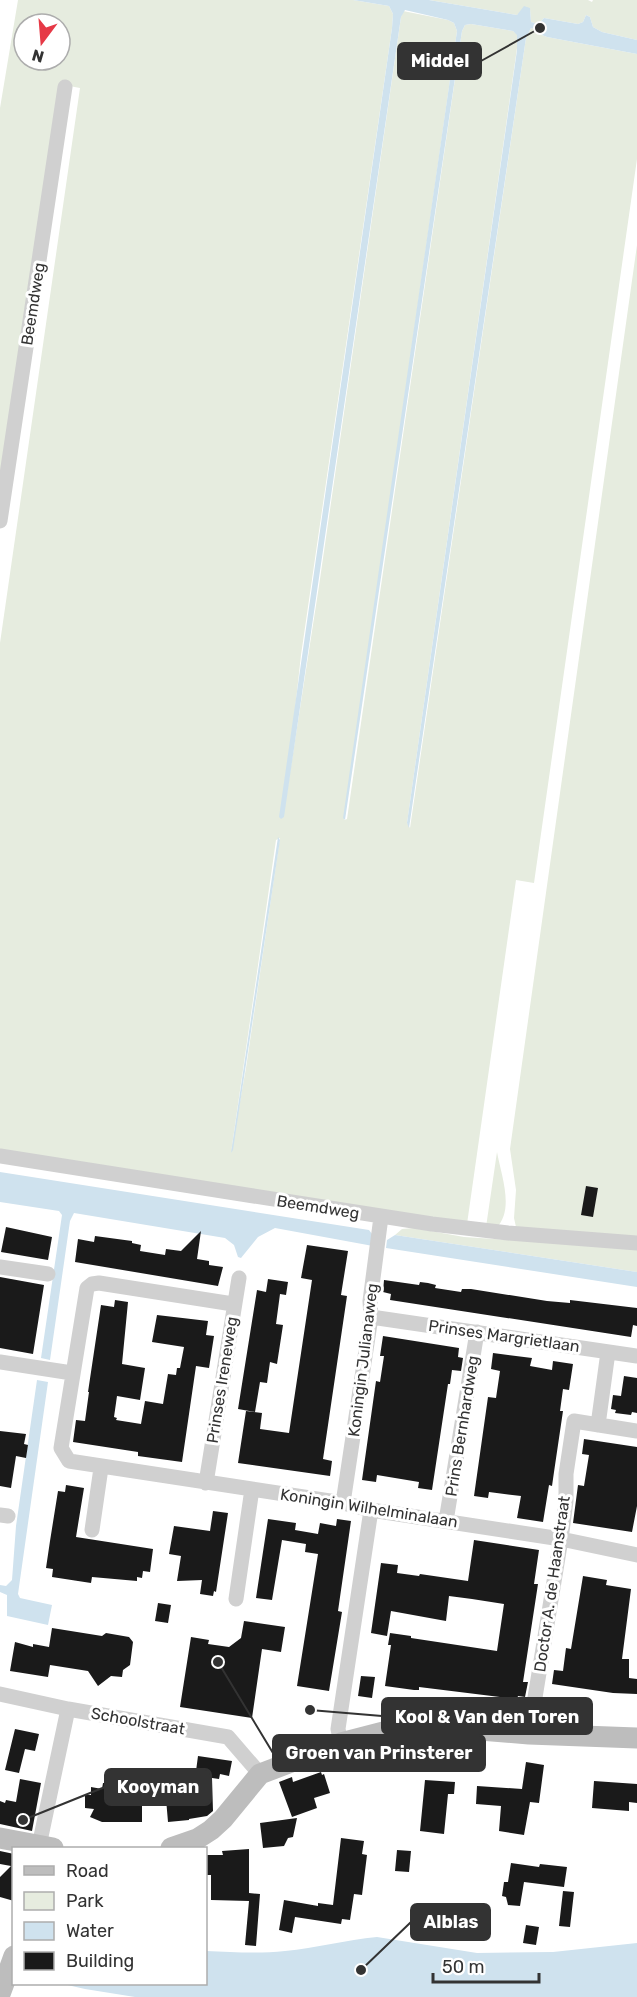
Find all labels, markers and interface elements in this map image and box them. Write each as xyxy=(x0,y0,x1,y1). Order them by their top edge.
north arrow xyxy=(12,12,72,72)
callout: Middel xyxy=(398,43,481,79)
text: N xyxy=(30,45,46,67)
text: Middel xyxy=(411,50,469,72)
street label: Beemdweg xyxy=(17,261,49,347)
street label: Beemdweg xyxy=(275,1191,361,1223)
street label: Koningin Julianaweg xyxy=(344,1282,382,1438)
street label: Prinses Ireneweg xyxy=(203,1315,241,1445)
street label: Prinses Margrietlaan xyxy=(427,1316,581,1356)
street label: Prins Bernhardweg xyxy=(441,1354,483,1498)
street label: Koningin Wilhelminalaan xyxy=(279,1485,459,1531)
street label: Doctor A. de Haanstraat xyxy=(530,1495,574,1673)
callout: Kool & Van den Toren xyxy=(382,1698,592,1734)
street label: Schoolstraat xyxy=(90,1703,186,1739)
text: Kool & Van den Toren xyxy=(395,1706,579,1728)
callout: Groen van Prinsterer xyxy=(273,1735,485,1771)
text: Groen van Prinsterer xyxy=(285,1742,473,1764)
callout: Kooyman xyxy=(105,1769,211,1805)
text: Kooyman xyxy=(117,1776,199,1798)
legend xyxy=(12,1847,207,1985)
text: Road xyxy=(66,1860,109,1882)
text: Park xyxy=(66,1890,104,1912)
callout: Alblas xyxy=(411,1904,490,1940)
text: Alblas xyxy=(423,1911,479,1933)
text: Water xyxy=(66,1920,114,1942)
scale bar xyxy=(433,1946,540,1984)
text: Building xyxy=(66,1950,134,1972)
text: 50 m xyxy=(442,1956,485,1978)

